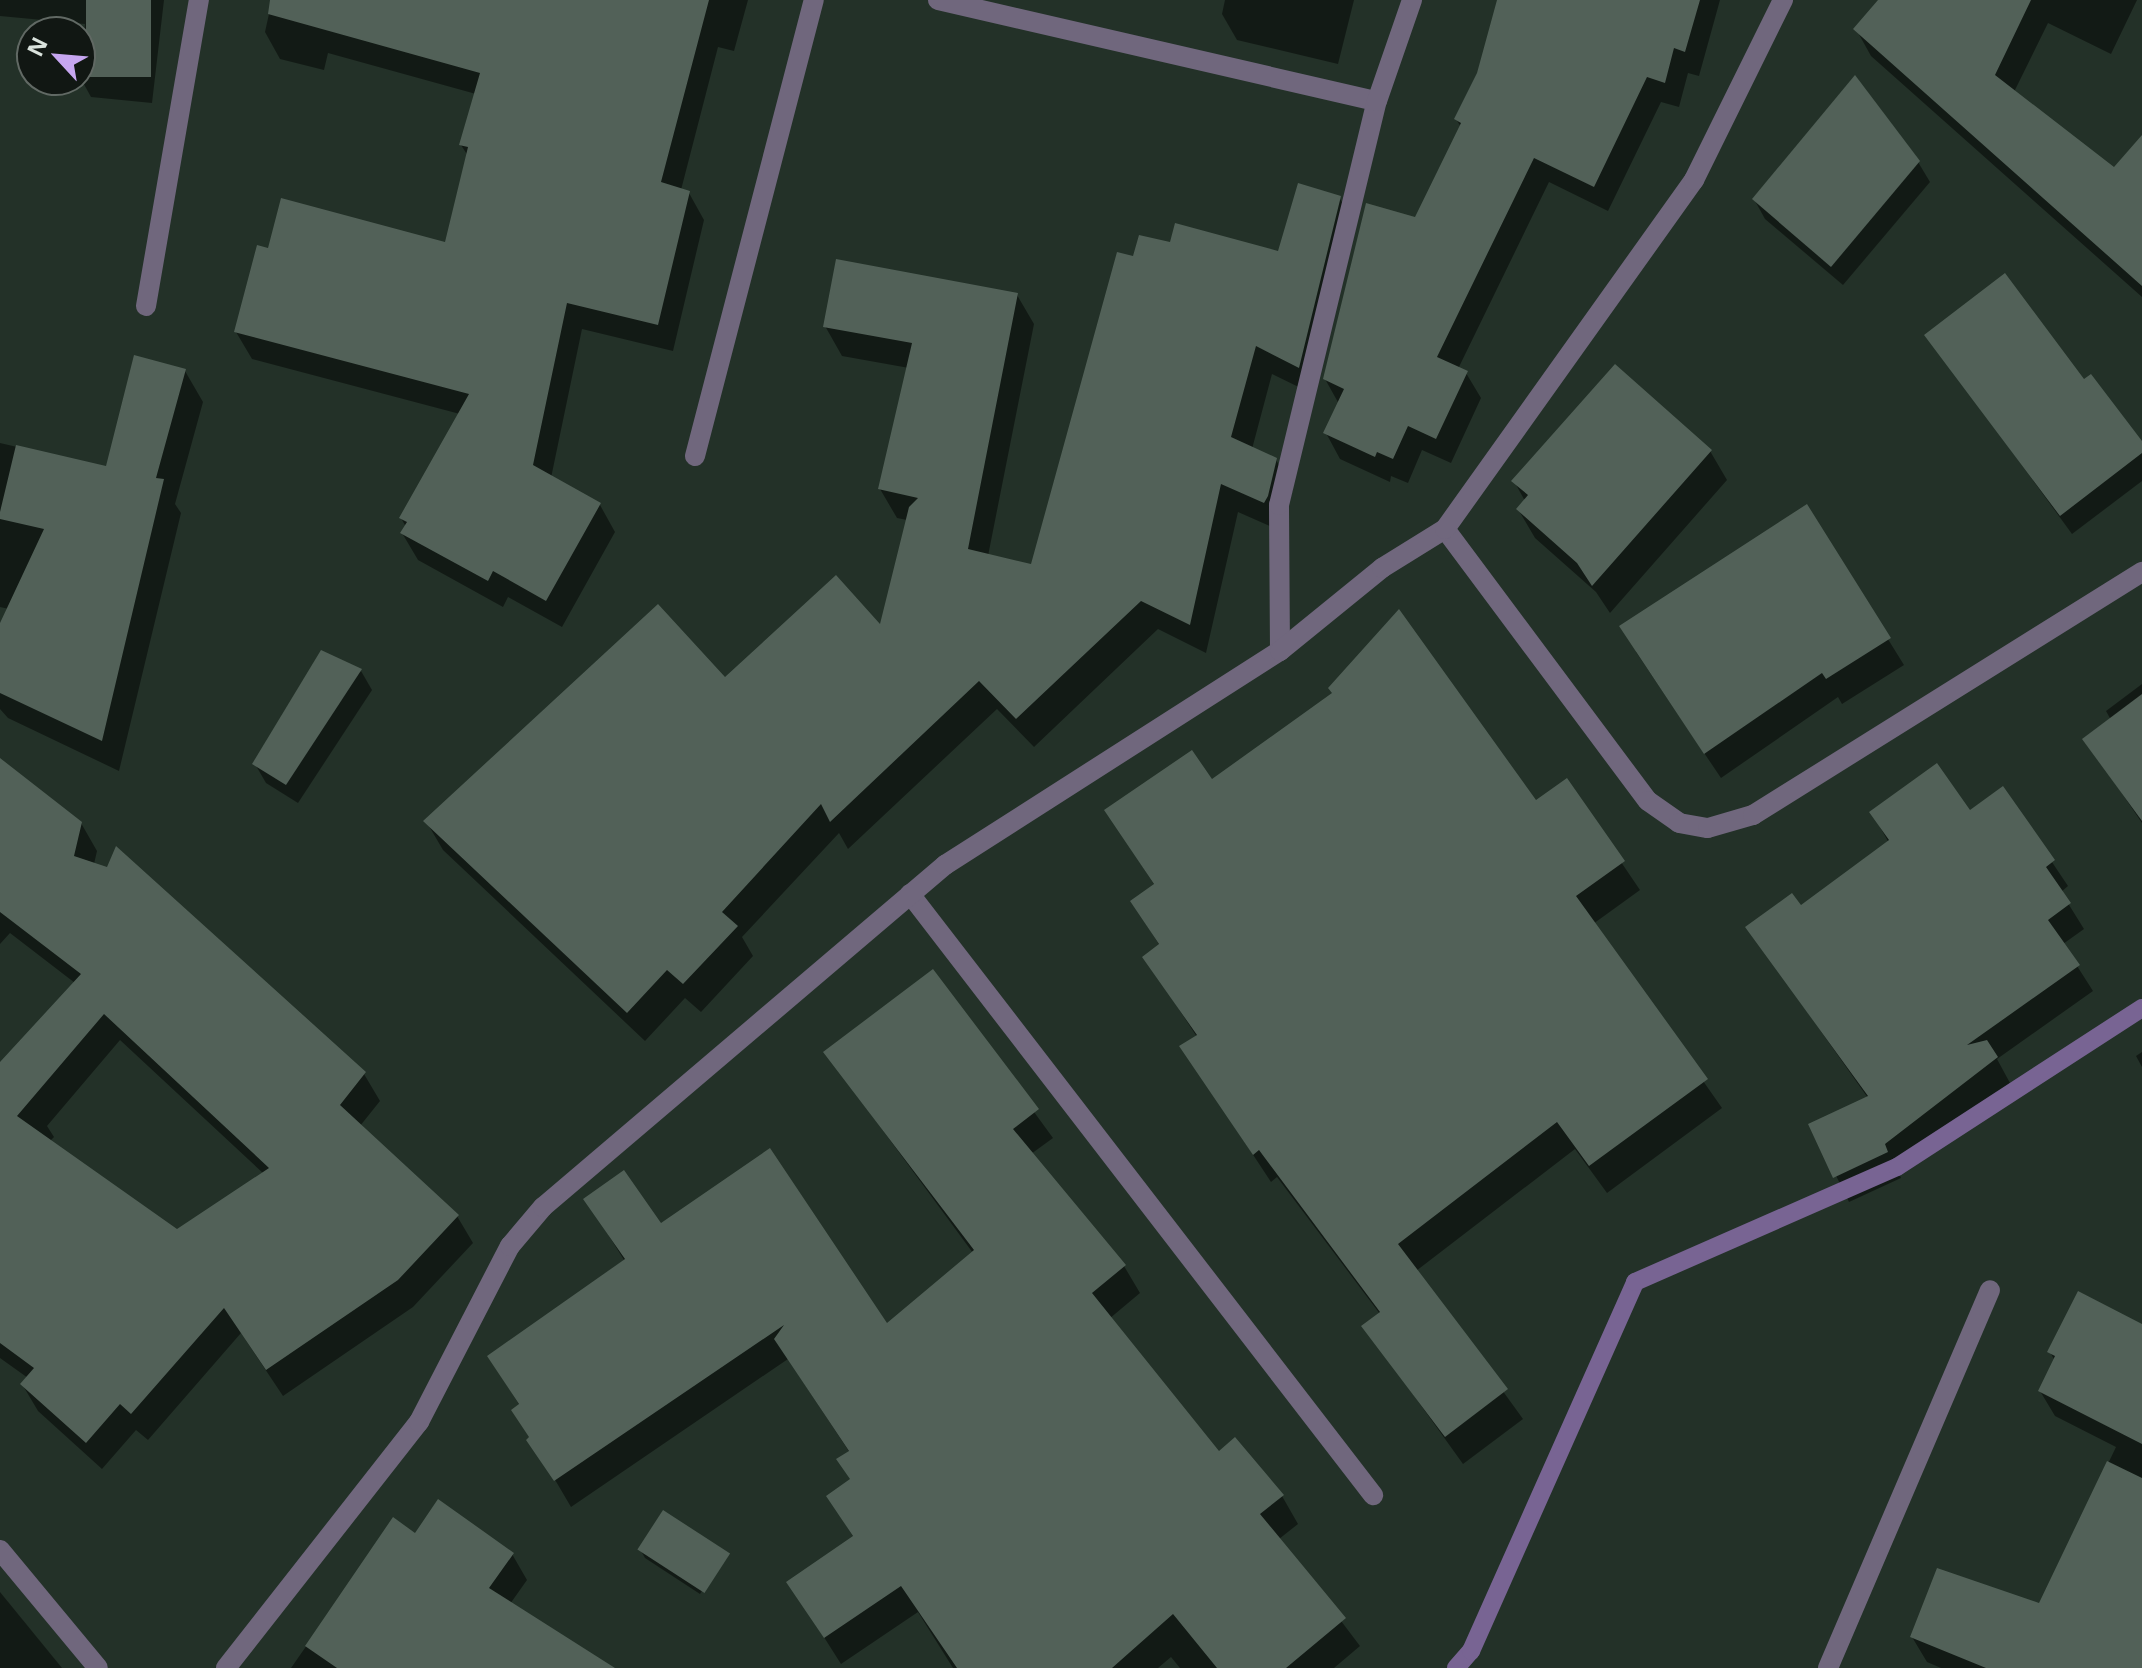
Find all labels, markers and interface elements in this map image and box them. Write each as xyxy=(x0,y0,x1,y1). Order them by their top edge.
north arrow xyxy=(16,16,96,96)
text: N xyxy=(19,32,54,61)

